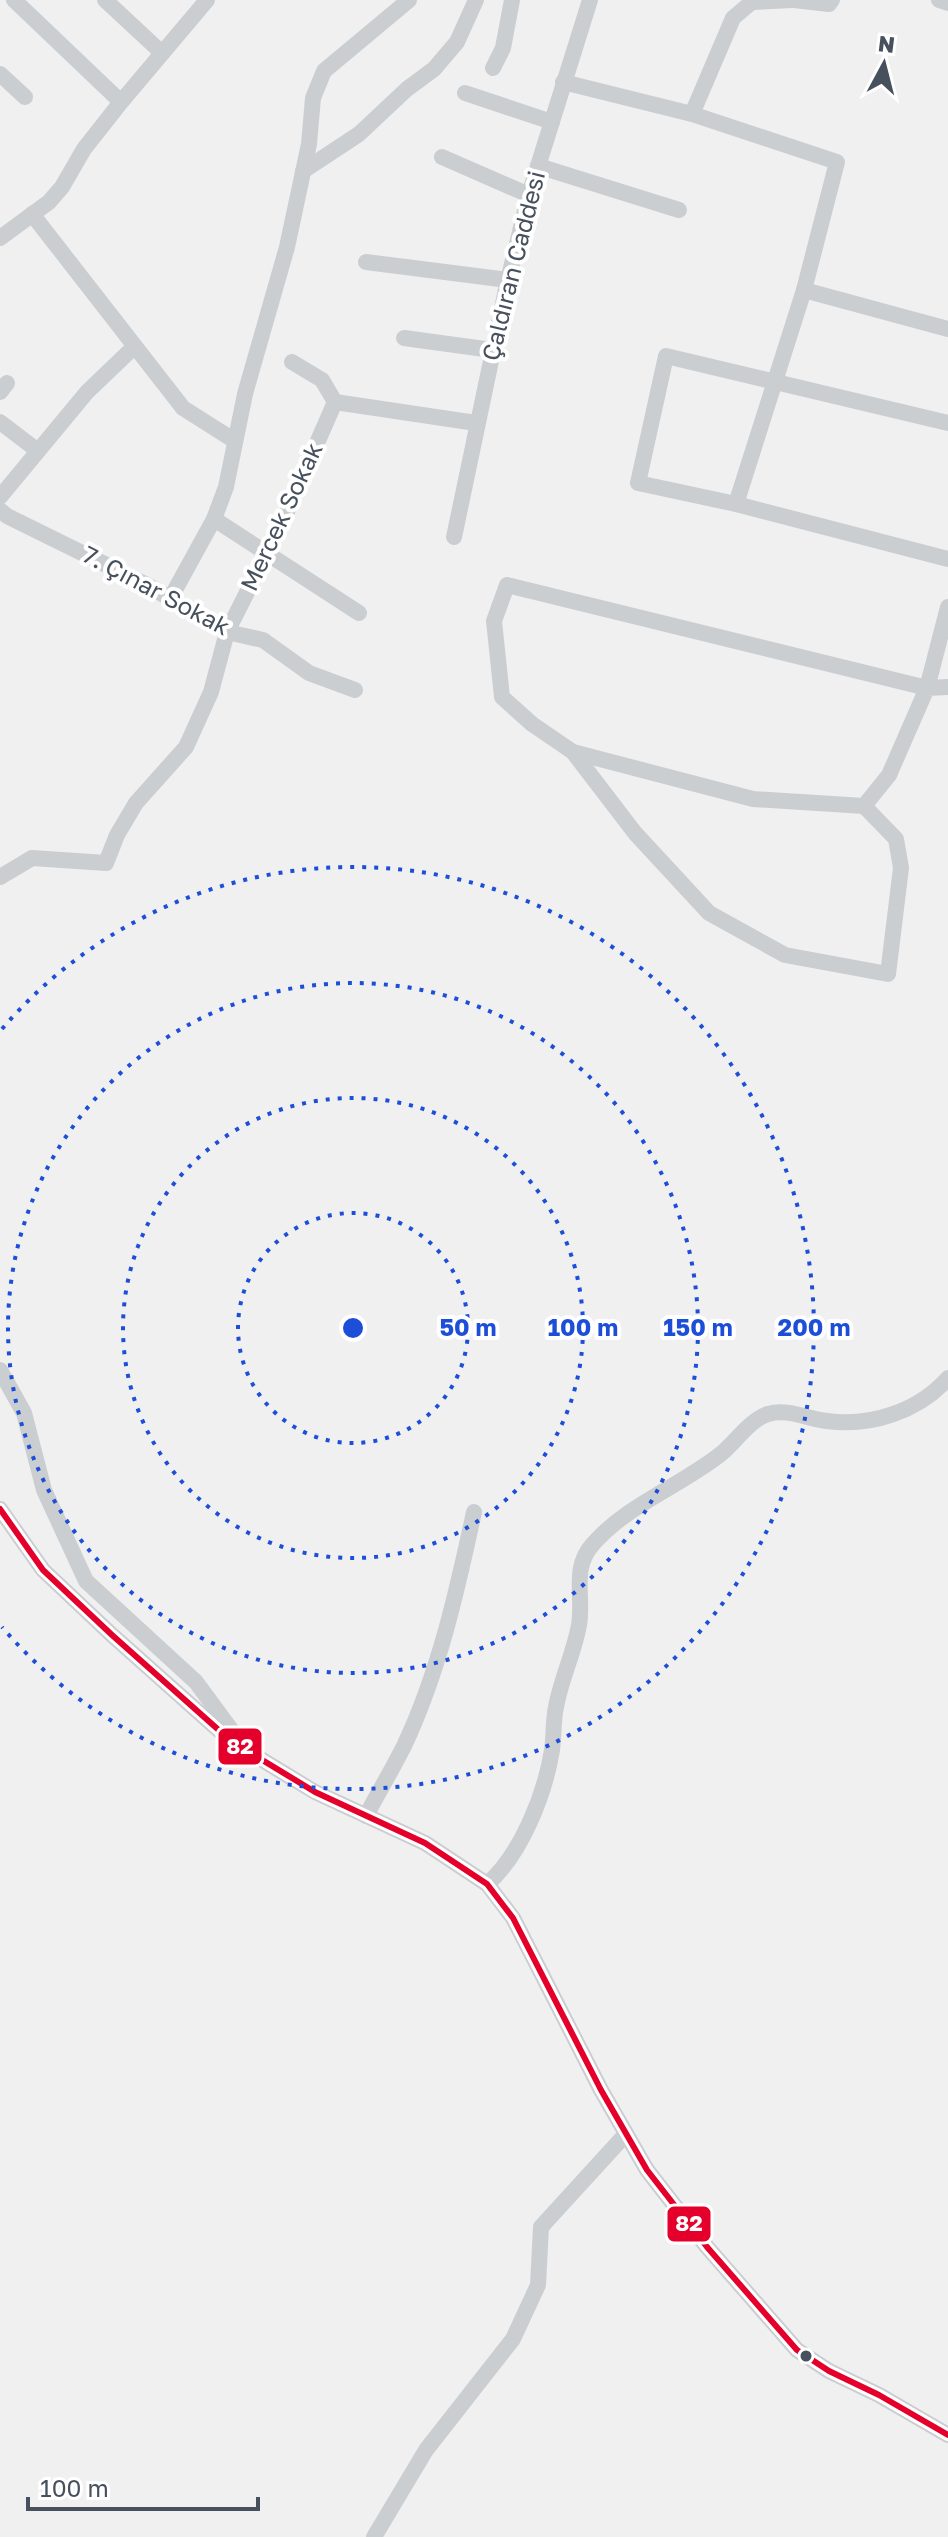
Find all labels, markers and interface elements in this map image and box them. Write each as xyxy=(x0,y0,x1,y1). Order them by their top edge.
north arrow xyxy=(844,24,924,104)
text: N xyxy=(877,29,896,58)
street label: Çaldıran Caddesi xyxy=(475,168,550,363)
street label: Mercek Sokak xyxy=(234,438,328,595)
street label: 7. Çınar Sokak xyxy=(78,539,235,641)
text: 50 m xyxy=(439,1312,497,1341)
text: 100 m xyxy=(548,1312,618,1341)
text: 150 m xyxy=(663,1312,733,1341)
text: 200 m xyxy=(778,1312,850,1341)
centre of rings xyxy=(339,1314,367,1342)
line badge: 82 xyxy=(217,1727,263,1766)
text: 82 xyxy=(226,1732,254,1759)
line badge: 82 xyxy=(666,2205,712,2243)
text: 82 xyxy=(675,2209,703,2236)
unlabelled marker xyxy=(798,2348,814,2364)
scale bar xyxy=(28,2461,258,2511)
text: 100 m xyxy=(40,2473,109,2502)

